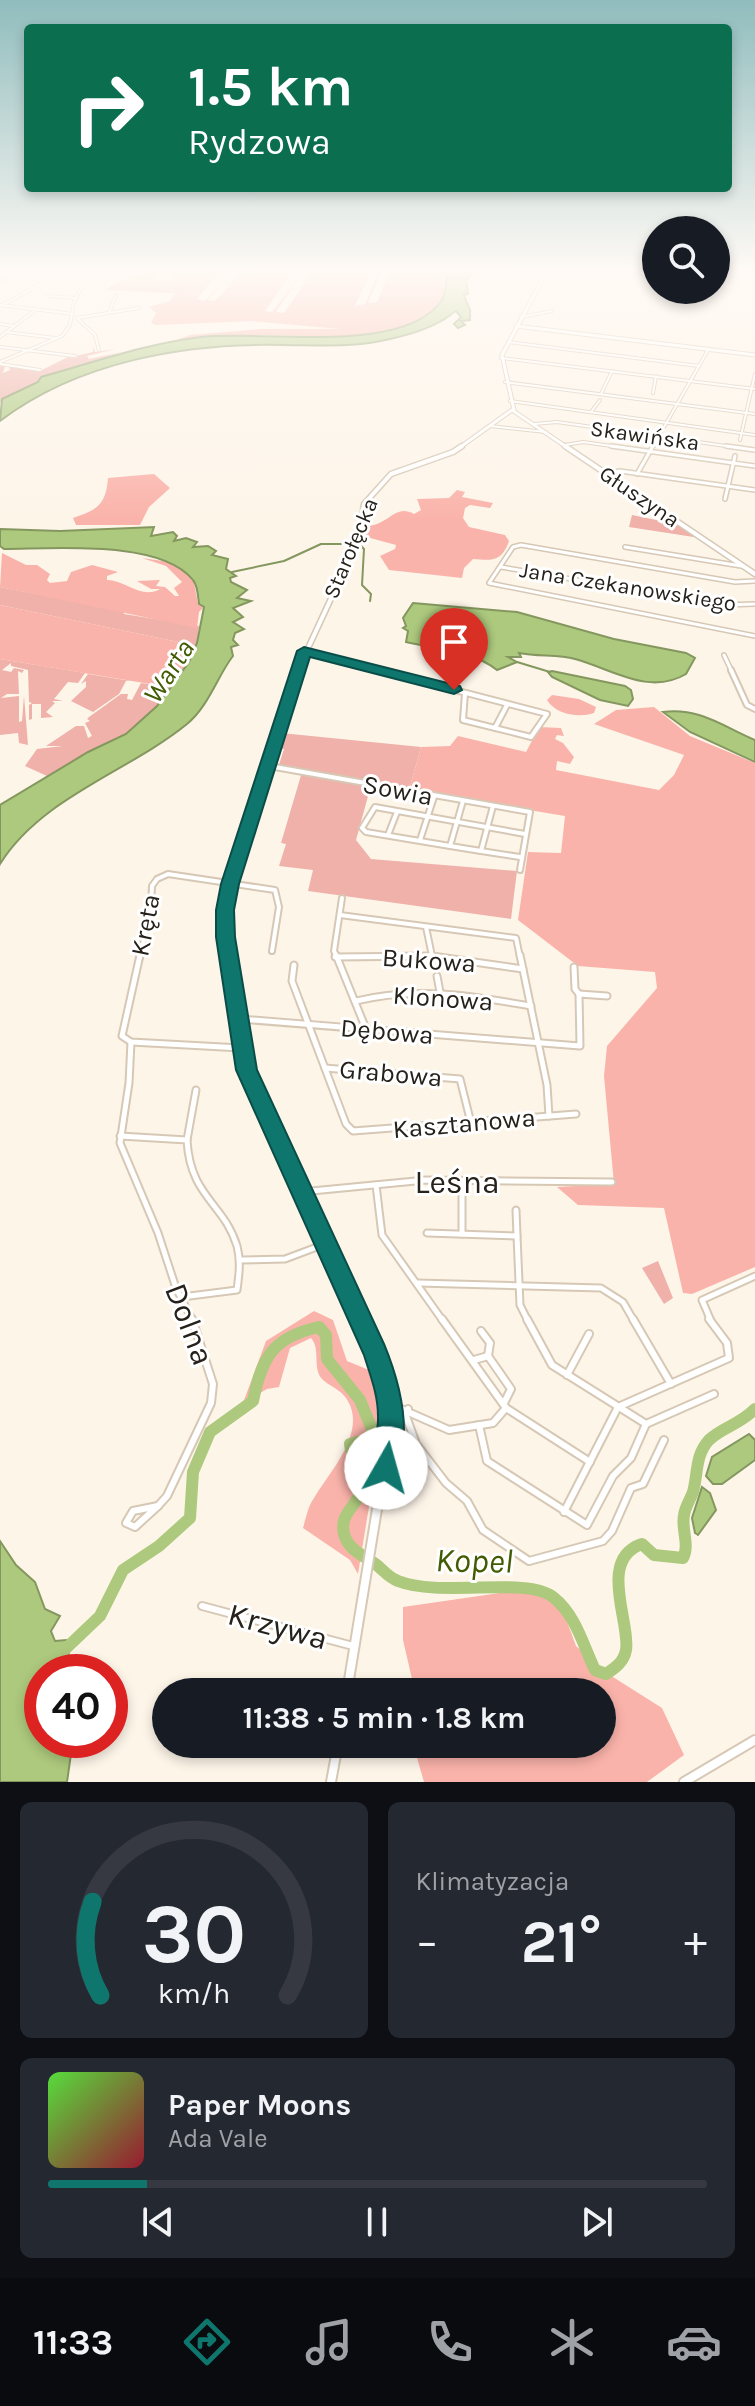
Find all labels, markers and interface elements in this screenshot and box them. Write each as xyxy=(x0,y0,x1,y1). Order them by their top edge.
text: 1.5 km xyxy=(188,54,353,119)
icon: right xyxy=(56,56,160,160)
text: Rydzowa xyxy=(188,121,331,163)
map controls xyxy=(642,216,730,304)
button: search xyxy=(642,216,730,304)
street label: Skawińska xyxy=(589,415,701,456)
street label: Głuszyna xyxy=(594,461,685,533)
street label: Starołęcka xyxy=(318,494,384,603)
street label: Jana Czekanowskiego xyxy=(518,557,738,617)
pin xyxy=(420,608,488,690)
icon: arrive xyxy=(432,620,476,664)
water label: Warta xyxy=(136,633,201,709)
street label: Sowia xyxy=(360,769,436,812)
street label: Kręta xyxy=(124,891,167,959)
street label: Bukowa xyxy=(381,942,477,979)
street label: Klonowa xyxy=(392,980,494,1017)
street label: Dębowa xyxy=(339,1012,435,1051)
street label: Grabowa xyxy=(338,1054,444,1093)
street label: Kasztanowa xyxy=(391,1102,537,1145)
street label: Leśna xyxy=(414,1164,500,1201)
street label: Dolna xyxy=(157,1278,222,1370)
position arrow xyxy=(344,1426,428,1510)
water label: Kopel xyxy=(435,1540,513,1582)
street label: Krzywa xyxy=(224,1595,332,1658)
speed limit sign: 40 xyxy=(24,1654,128,1758)
text: 11:38 · 5 min · 1.8 km xyxy=(242,1700,526,1736)
text: Klimatyzacja xyxy=(416,1866,569,1897)
text: 30 xyxy=(142,1886,246,1983)
text: 21° xyxy=(521,1907,602,1977)
text: − xyxy=(416,1916,439,1967)
text: + xyxy=(684,1916,707,1967)
text: km/h xyxy=(158,1977,230,2010)
text: Paper Moons xyxy=(168,2087,351,2123)
text: Ada Vale xyxy=(168,2123,268,2154)
icon: previous xyxy=(136,2200,180,2244)
icon: pause xyxy=(355,2200,399,2244)
icon: next xyxy=(575,2200,619,2244)
icon: directions xyxy=(179,2314,235,2370)
icon: music xyxy=(301,2314,357,2370)
icon: phone xyxy=(422,2314,478,2370)
icon: climate xyxy=(544,2314,600,2370)
icon: car xyxy=(666,2314,722,2370)
text: 11:33 xyxy=(33,2321,113,2363)

